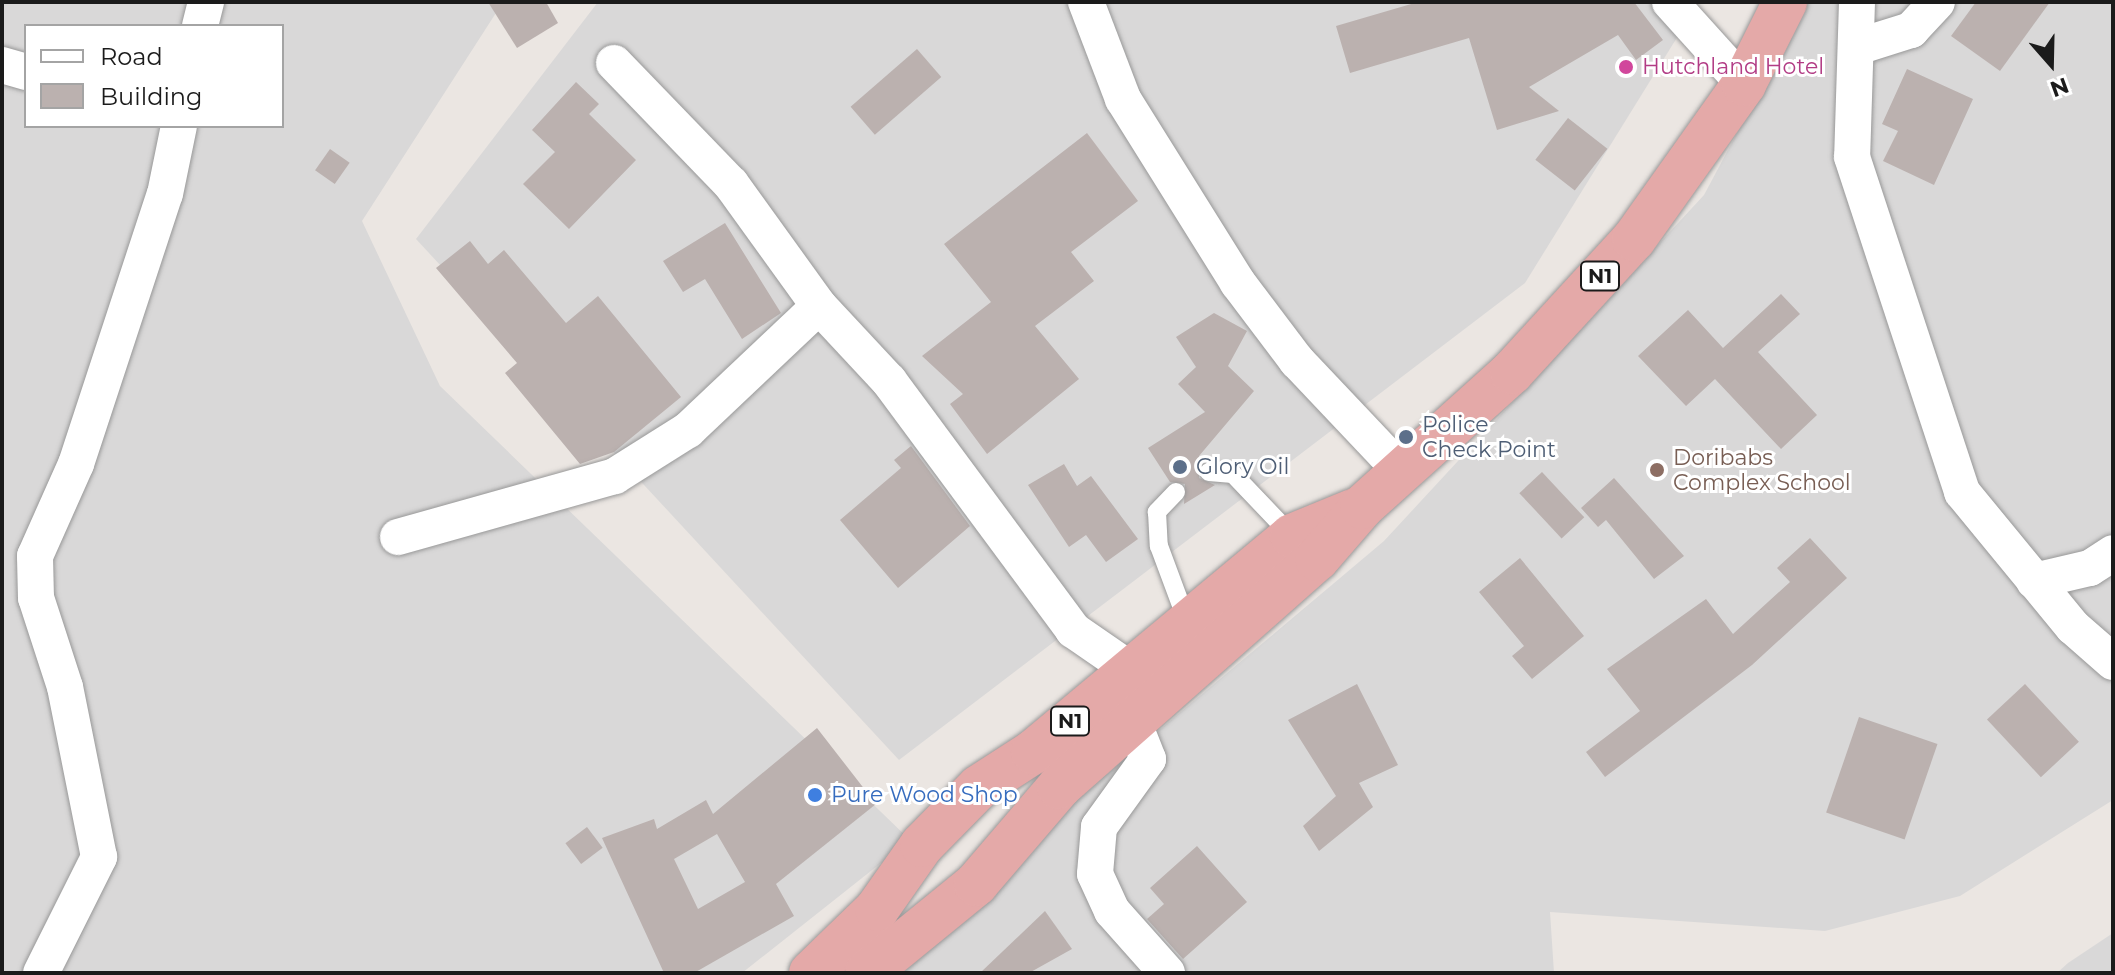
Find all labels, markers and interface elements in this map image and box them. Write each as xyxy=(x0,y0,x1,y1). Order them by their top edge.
legend xyxy=(24,24,284,128)
north arrow xyxy=(2011,24,2091,104)
text: Road xyxy=(100,42,163,71)
place label: Hutchland Hotel xyxy=(1642,54,1824,80)
marker: Hutchland Hotel xyxy=(1617,58,1635,76)
text: N xyxy=(2046,71,2072,103)
text: Building xyxy=(100,82,203,111)
road number: N1 xyxy=(1580,260,1620,292)
place label: Police Check Point xyxy=(1422,411,1556,462)
marker: Police Check Point xyxy=(1397,428,1415,446)
place label: Doribabs Complex School xyxy=(1673,444,1851,496)
place label: Glory Oil xyxy=(1196,454,1289,480)
marker: Glory Oil xyxy=(1171,458,1189,476)
marker: Doribabs Complex School xyxy=(1648,461,1666,479)
road number: N1 xyxy=(1050,705,1090,737)
place label: Pure Wood Shop xyxy=(831,782,1018,808)
marker: Pure Wood Shop xyxy=(806,786,824,804)

